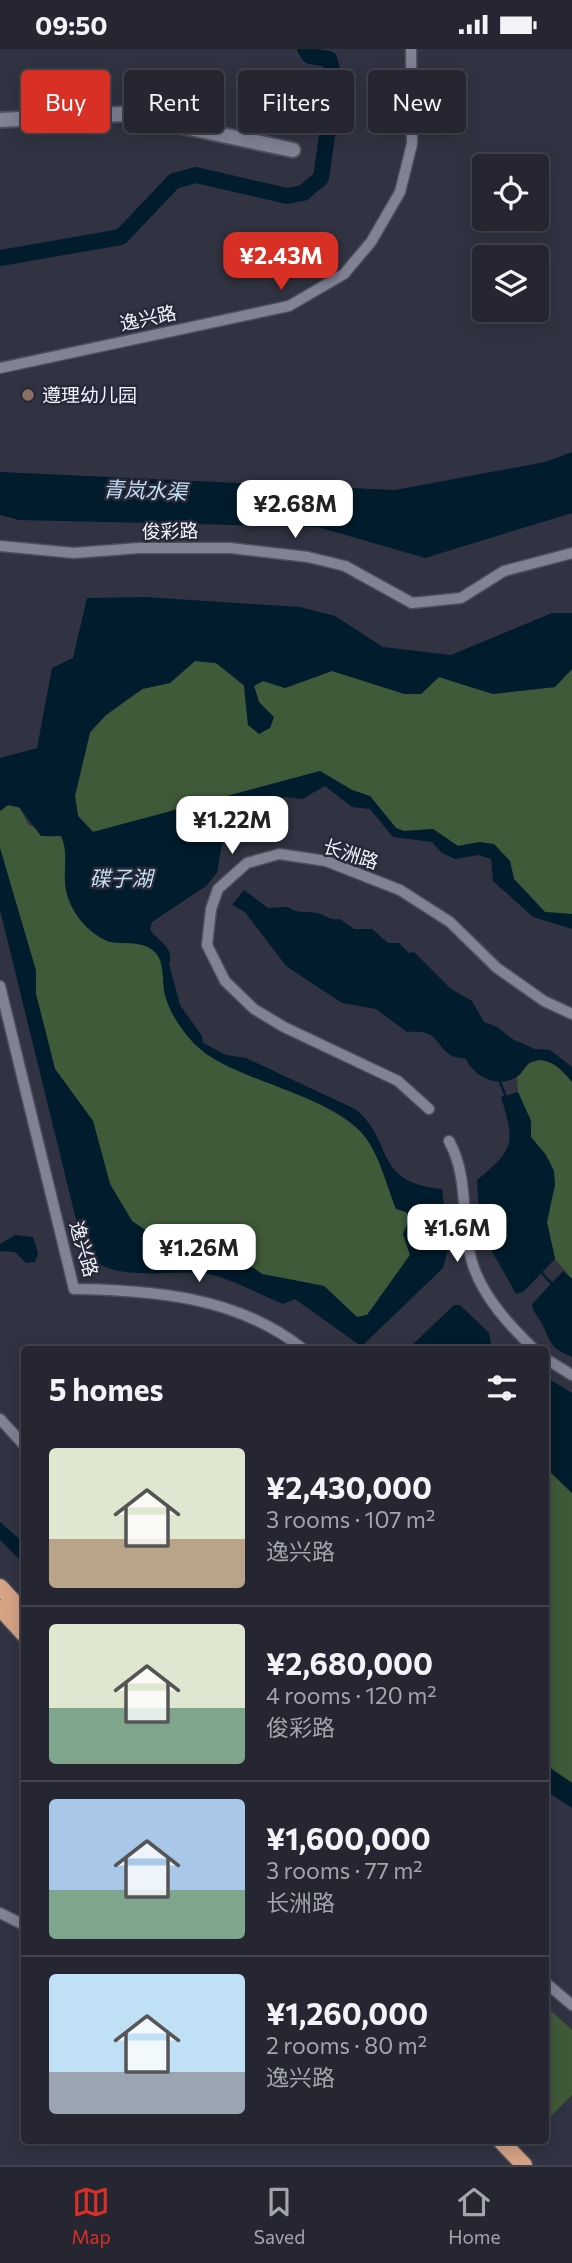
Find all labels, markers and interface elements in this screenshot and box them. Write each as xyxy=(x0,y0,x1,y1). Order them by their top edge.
text: 09:50 xyxy=(35,9,108,40)
chip: Buy xyxy=(21,70,110,133)
chip: Rent xyxy=(124,70,224,133)
chip: Filters xyxy=(238,70,354,133)
chip: New xyxy=(368,70,466,133)
map controls xyxy=(472,154,549,322)
button: locate xyxy=(472,154,549,231)
pin: ¥2.43M xyxy=(224,233,338,292)
text: ¥2.43M xyxy=(239,241,323,269)
button: layers xyxy=(472,245,549,322)
street label: 逸兴路 xyxy=(118,300,178,335)
place label: 遵理幼儿园 xyxy=(42,383,137,406)
marker: 遵理幼儿园 xyxy=(20,387,36,403)
water label: 青岚水渠 xyxy=(103,476,190,504)
pin: ¥2.68M xyxy=(238,481,352,540)
text: ¥2.68M xyxy=(253,489,337,517)
street label: 俊彩路 xyxy=(141,519,199,542)
pin: ¥1.22M xyxy=(175,797,289,856)
text: ¥1.22M xyxy=(192,805,272,833)
street label: 长洲路 xyxy=(320,834,382,873)
water label: 碟子湖 xyxy=(90,865,155,890)
pin: ¥1.6M xyxy=(408,1205,506,1264)
text: ¥1.6M xyxy=(423,1213,491,1241)
street label: 逸兴路 xyxy=(66,1218,103,1279)
pin: ¥1.26M xyxy=(142,1225,256,1284)
text: ¥1.26M xyxy=(159,1233,239,1261)
icon: filters xyxy=(483,1369,521,1407)
text: 5 homes xyxy=(49,1370,163,1407)
text: ¥2,430,000 xyxy=(266,1468,432,1505)
icon: home xyxy=(105,1476,189,1560)
text: 3 rooms · 107 m² xyxy=(266,1505,435,1533)
text: 逸兴路 xyxy=(266,1537,335,1565)
text: ¥2,680,000 xyxy=(266,1644,433,1681)
icon: home xyxy=(105,1652,189,1736)
text: 4 rooms · 120 m² xyxy=(266,1681,437,1709)
text: 俊彩路 xyxy=(266,1713,335,1741)
text: ¥1,600,000 xyxy=(266,1819,431,1856)
icon: home xyxy=(105,1827,189,1911)
text: 3 rooms · 77 m² xyxy=(266,1856,423,1884)
text: 长洲路 xyxy=(266,1888,335,1916)
text: ¥1,260,000 xyxy=(266,1994,428,2031)
icon: home xyxy=(105,2002,189,2086)
text: 2 rooms · 80 m² xyxy=(266,2031,427,2059)
text: 逸兴路 xyxy=(266,2063,335,2091)
tab: Map xyxy=(72,2183,111,2248)
tab: Saved xyxy=(254,2183,305,2248)
tab: Home xyxy=(448,2183,500,2248)

